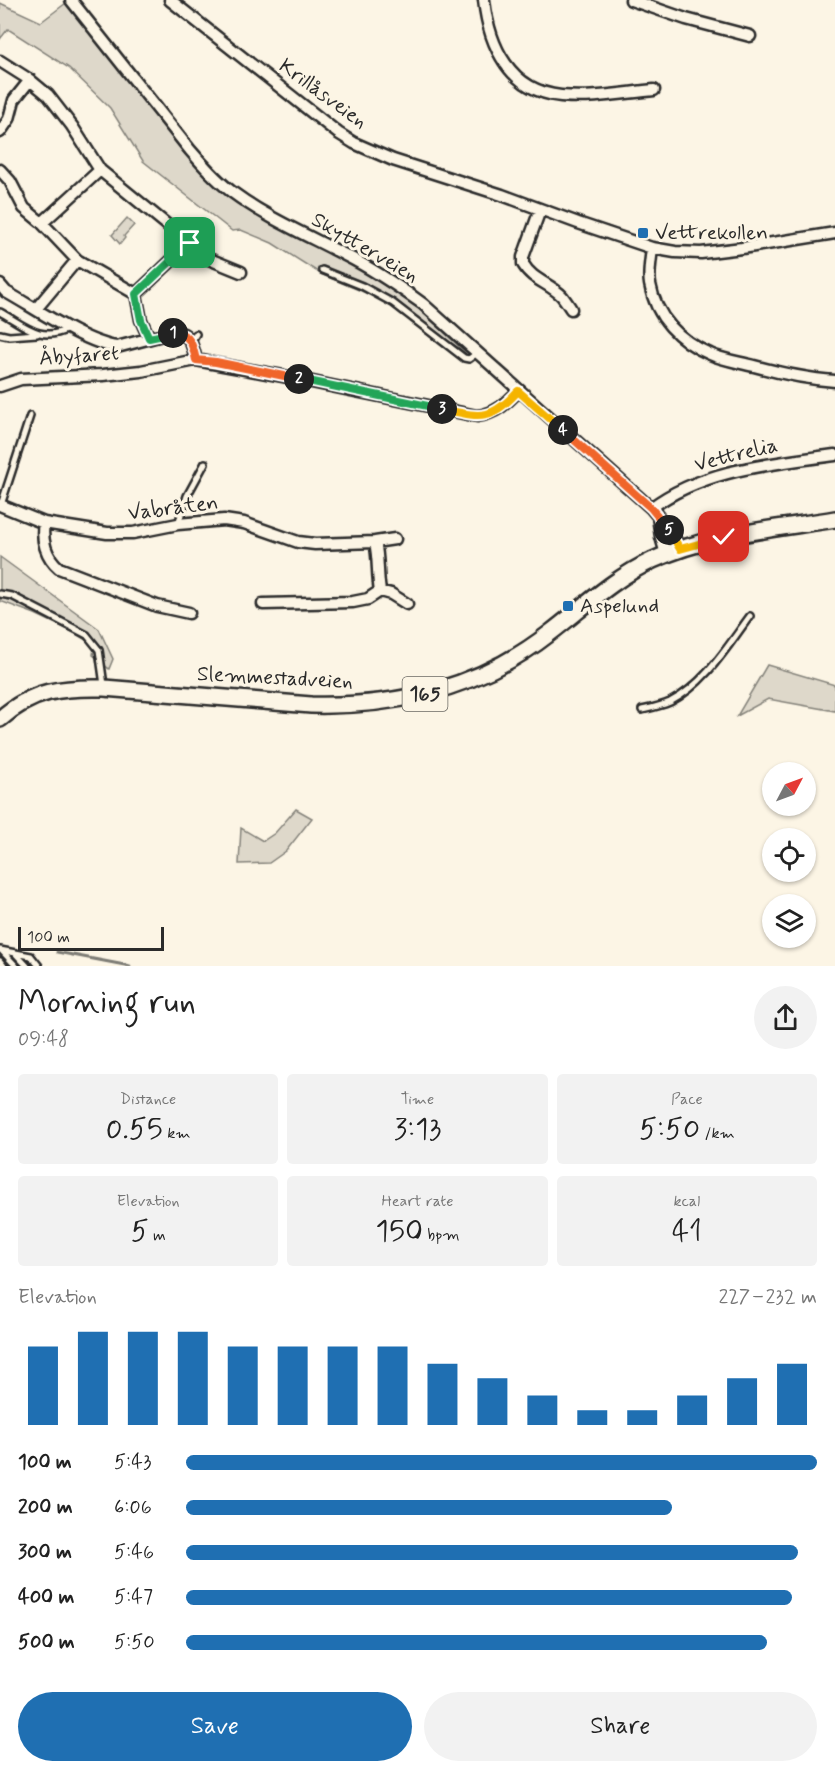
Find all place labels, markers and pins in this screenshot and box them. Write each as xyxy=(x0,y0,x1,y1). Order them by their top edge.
pin xyxy=(164,217,215,268)
place label: Vettrekollen xyxy=(655,219,768,247)
marker: Vettrekollen xyxy=(636,226,650,240)
pin: 1 xyxy=(158,318,188,348)
pin: 2 xyxy=(284,364,314,394)
pin: 3 xyxy=(427,394,457,424)
pin: 4 xyxy=(548,415,578,445)
pin xyxy=(698,511,749,562)
pin: 5 xyxy=(654,515,684,545)
place label: Aspelund xyxy=(580,592,659,620)
marker: Aspelund xyxy=(561,599,575,613)

